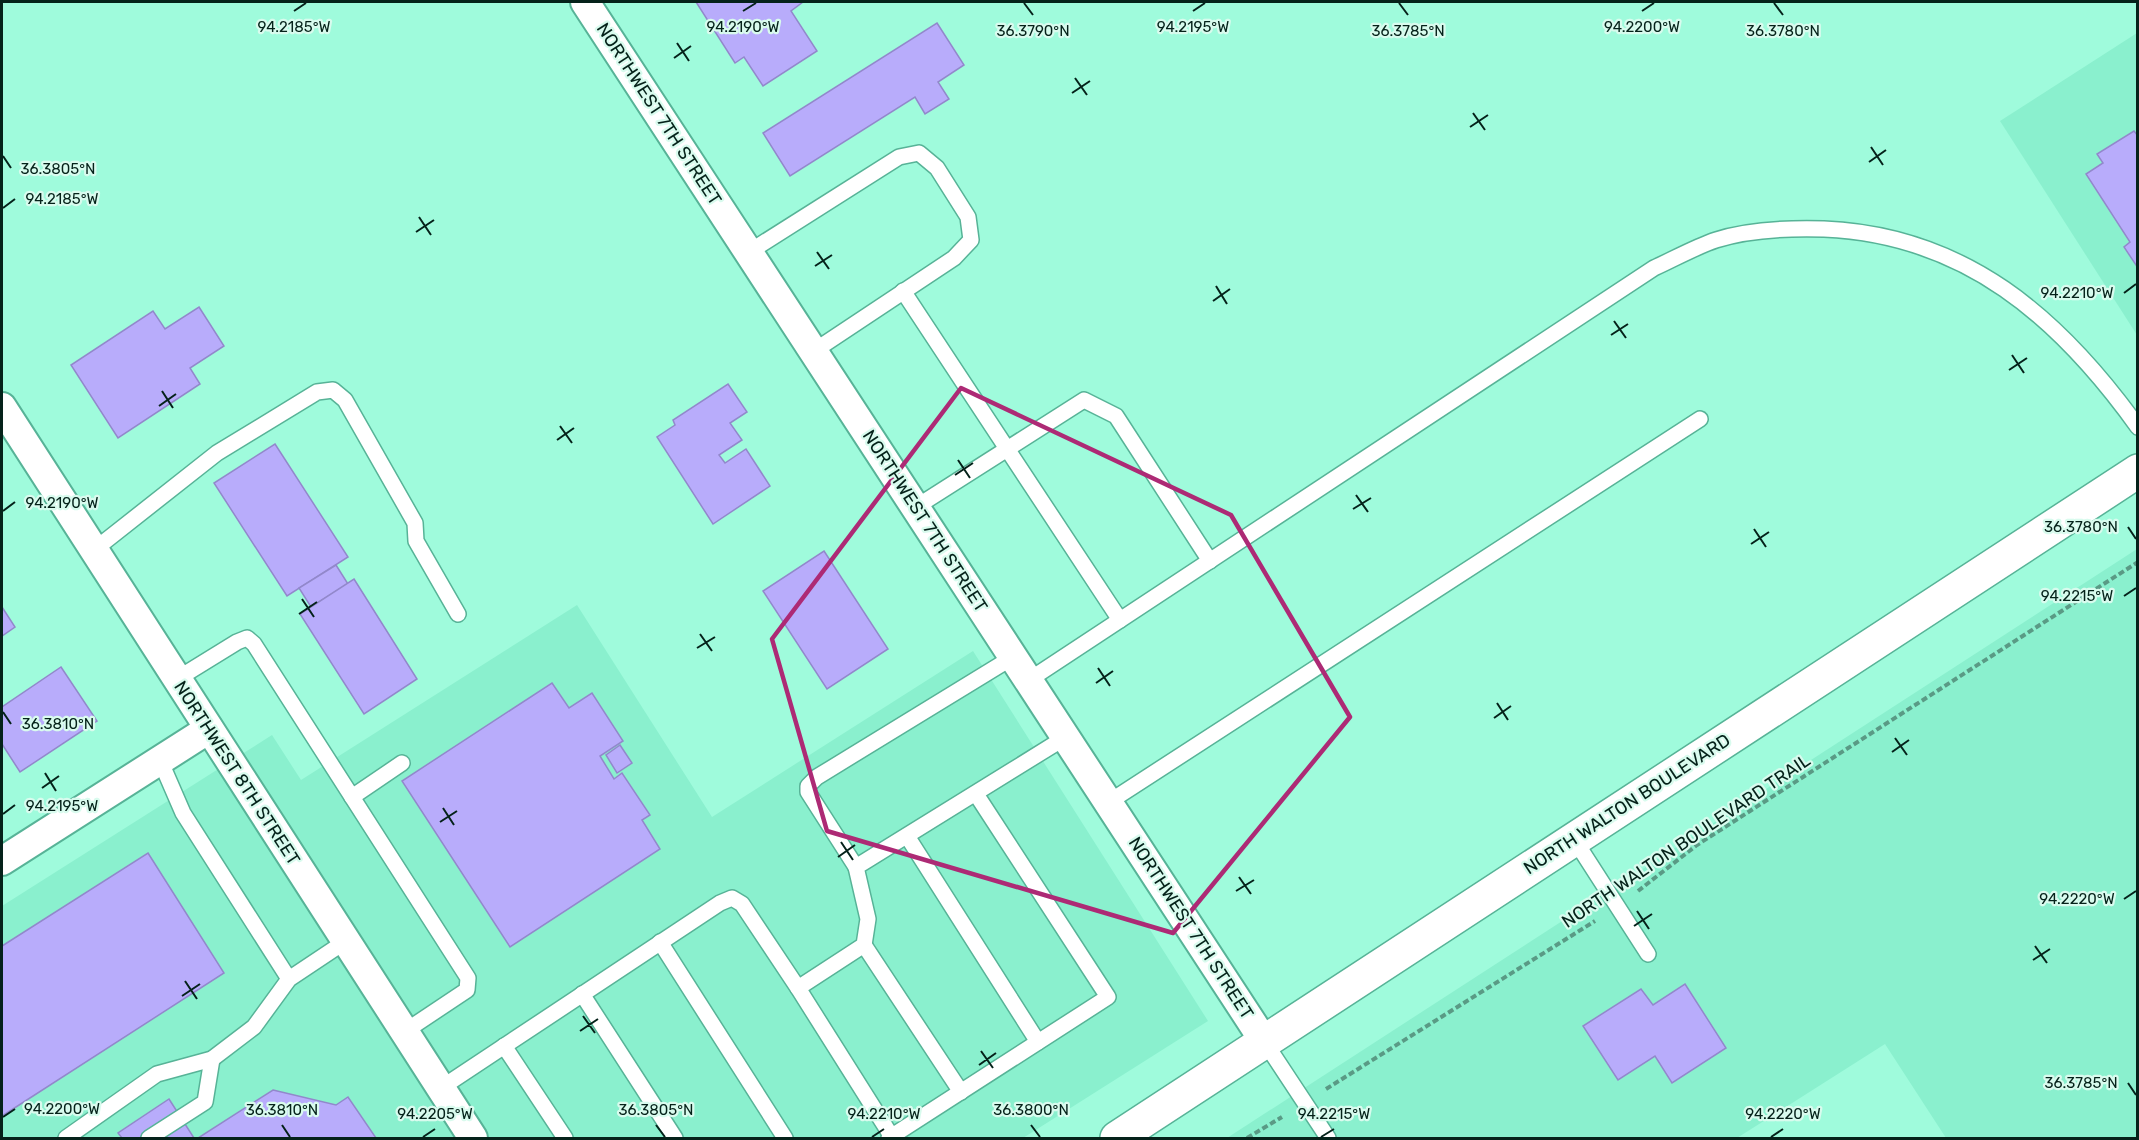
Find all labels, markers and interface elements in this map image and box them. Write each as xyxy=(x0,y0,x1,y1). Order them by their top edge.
text: 94.2185°W xyxy=(257,18,331,36)
text: 94.2190°W xyxy=(706,18,780,36)
text: 94.2195°W xyxy=(1157,18,1229,36)
text: 94.2200°W xyxy=(1604,18,1680,36)
street label: NORTHWEST 7TH STREET xyxy=(592,19,726,209)
text: 36.3790°N xyxy=(996,22,1070,40)
text: 36.3785°N xyxy=(1371,22,1445,40)
text: 36.3780°N xyxy=(1746,22,1820,40)
text: 36.3805°N xyxy=(20,160,96,178)
text: 94.2185°W xyxy=(25,190,99,208)
text: 94.2210°W xyxy=(2041,284,2113,302)
street label: NORTHWEST 7TH STREET xyxy=(858,426,992,616)
text: 94.2190°W xyxy=(25,494,99,512)
text: 36.3780°N xyxy=(2044,518,2118,536)
text: 94.2215°W xyxy=(2041,587,2113,605)
street label: NORTHWEST 8TH STREET xyxy=(169,677,305,869)
text: 36.3810°N xyxy=(22,715,94,733)
street label: NORTH WALTON BOULEVARD xyxy=(1520,729,1734,879)
street label: NORTH WALTON BOULEVARD TRAIL xyxy=(1558,749,1814,933)
text: 94.2195°W xyxy=(26,797,98,815)
street label: NORTHWEST 7TH STREET xyxy=(1124,833,1258,1023)
text: 94.2220°W xyxy=(2039,890,2115,908)
text: 36.3785°N xyxy=(2044,1074,2118,1092)
text: 94.2200°W xyxy=(24,1100,100,1118)
text: 36.3810°N xyxy=(246,1101,318,1119)
text: 36.3805°N xyxy=(618,1101,694,1119)
text: 36.3800°N xyxy=(993,1101,1069,1119)
text: 94.2205°W xyxy=(397,1105,473,1123)
text: 94.2210°W xyxy=(848,1105,920,1123)
text: 94.2215°W xyxy=(1298,1105,1370,1123)
text: 94.2220°W xyxy=(1745,1105,1821,1123)

